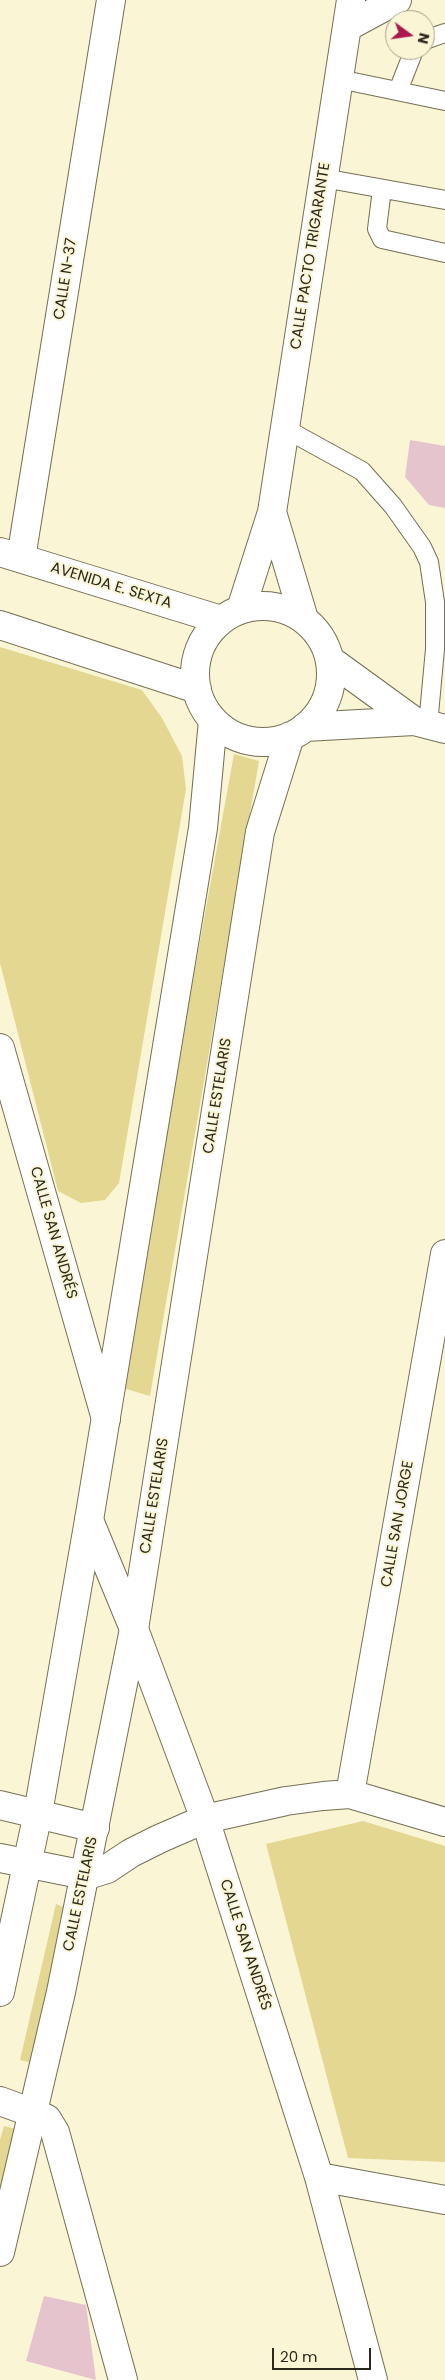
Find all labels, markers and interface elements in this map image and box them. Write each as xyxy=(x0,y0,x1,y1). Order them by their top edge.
north arrow xyxy=(385,10,435,60)
text: N xyxy=(413,31,435,46)
street label: CALLE PACTO TRIGARANTE xyxy=(287,161,335,351)
street label: CALLE N-37 xyxy=(51,237,81,321)
street label: AVENIDA E. SEXTA xyxy=(48,559,174,613)
street label: CALLE ESTELARIS xyxy=(200,1037,236,1155)
street label: CALLE SAN ANDRÉS xyxy=(26,1165,80,1301)
street label: CALLE ESTELARIS xyxy=(137,1437,173,1555)
street label: CALLE SAN JORGE xyxy=(378,1459,418,1589)
street label: CALLE ESTELARIS xyxy=(60,1835,102,1953)
street label: CALLE SAN ANDRÉS xyxy=(215,1877,275,2013)
scale bar xyxy=(275,2338,374,2370)
text: 20 m xyxy=(280,2346,318,2367)

